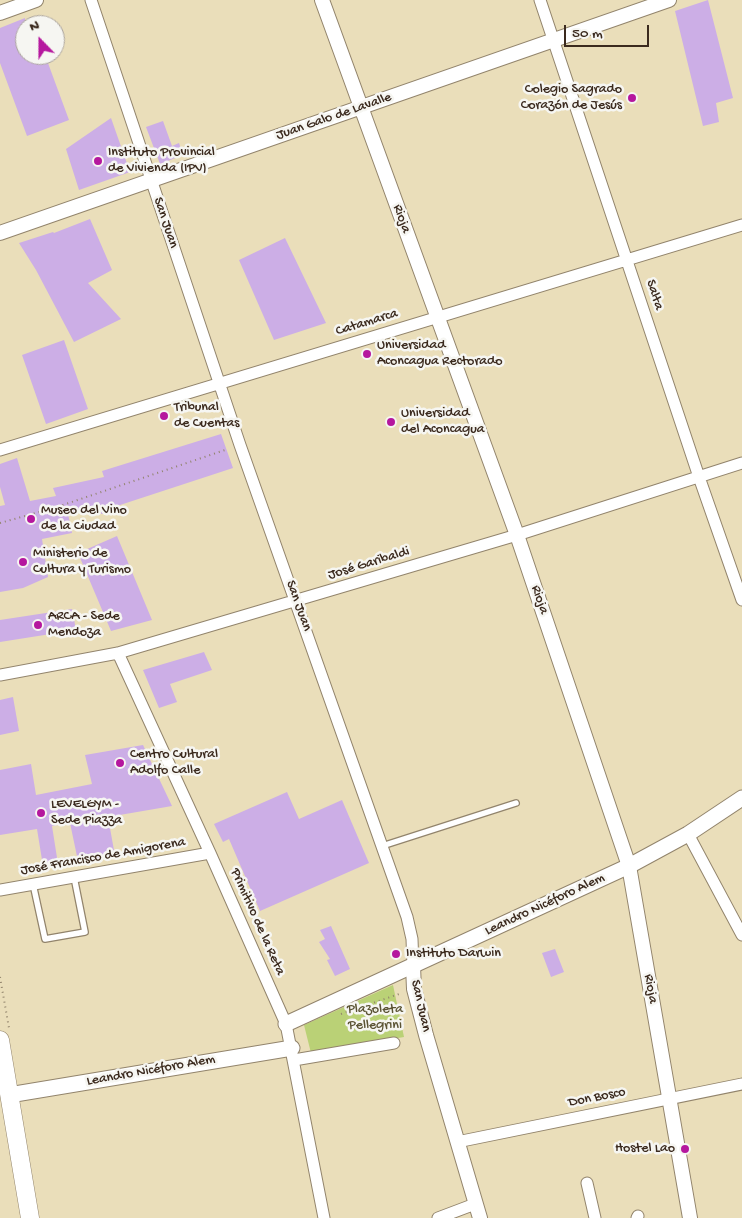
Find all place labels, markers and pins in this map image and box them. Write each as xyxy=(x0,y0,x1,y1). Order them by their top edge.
place label: Colegio Sagrado Corazón de Jesús xyxy=(521,82,622,114)
marker: Colegio Sagrado Corazón de Jesús xyxy=(626,92,638,104)
place label: Instituto Provincial de Vivienda (IPV) xyxy=(108,145,215,178)
marker: Instituto Provincial de Vivienda (IPV) xyxy=(92,155,104,167)
place label: Universidad Aconcagua Rectorado xyxy=(377,338,503,371)
marker: Universidad Aconcagua Rectorado xyxy=(361,348,373,360)
place label: Tribunal de Cuentas xyxy=(174,400,239,432)
place label: Universidad del Aconcagua xyxy=(401,406,485,438)
marker: Tribunal de Cuentas xyxy=(158,410,170,422)
marker: Universidad del Aconcagua xyxy=(385,416,397,428)
place label: Museo del Vino de la Ciudad xyxy=(41,503,127,536)
marker: Museo del Vino de la Ciudad xyxy=(25,513,37,525)
place label: Ministerio de Cultura y Turismo xyxy=(33,546,131,578)
marker: Ministerio de Cultura y Turismo xyxy=(17,556,29,568)
place label: ARCA - Sede Mendoza xyxy=(48,609,120,642)
marker: ARCA - Sede Mendoza xyxy=(32,619,44,631)
place label: Centro Cultural Adolfo Calle xyxy=(130,747,218,780)
marker: Centro Cultural Adolfo Calle xyxy=(114,757,126,769)
place label: LEVELGYM - Sede Piazza xyxy=(51,797,122,830)
marker: LEVELGYM - Sede Piazza xyxy=(35,807,47,819)
place label: Instituto Darwin xyxy=(406,946,501,962)
marker: Instituto Darwin xyxy=(390,948,402,960)
place label: Hostel Lao xyxy=(615,1141,675,1157)
marker: Hostel Lao xyxy=(679,1143,691,1155)

